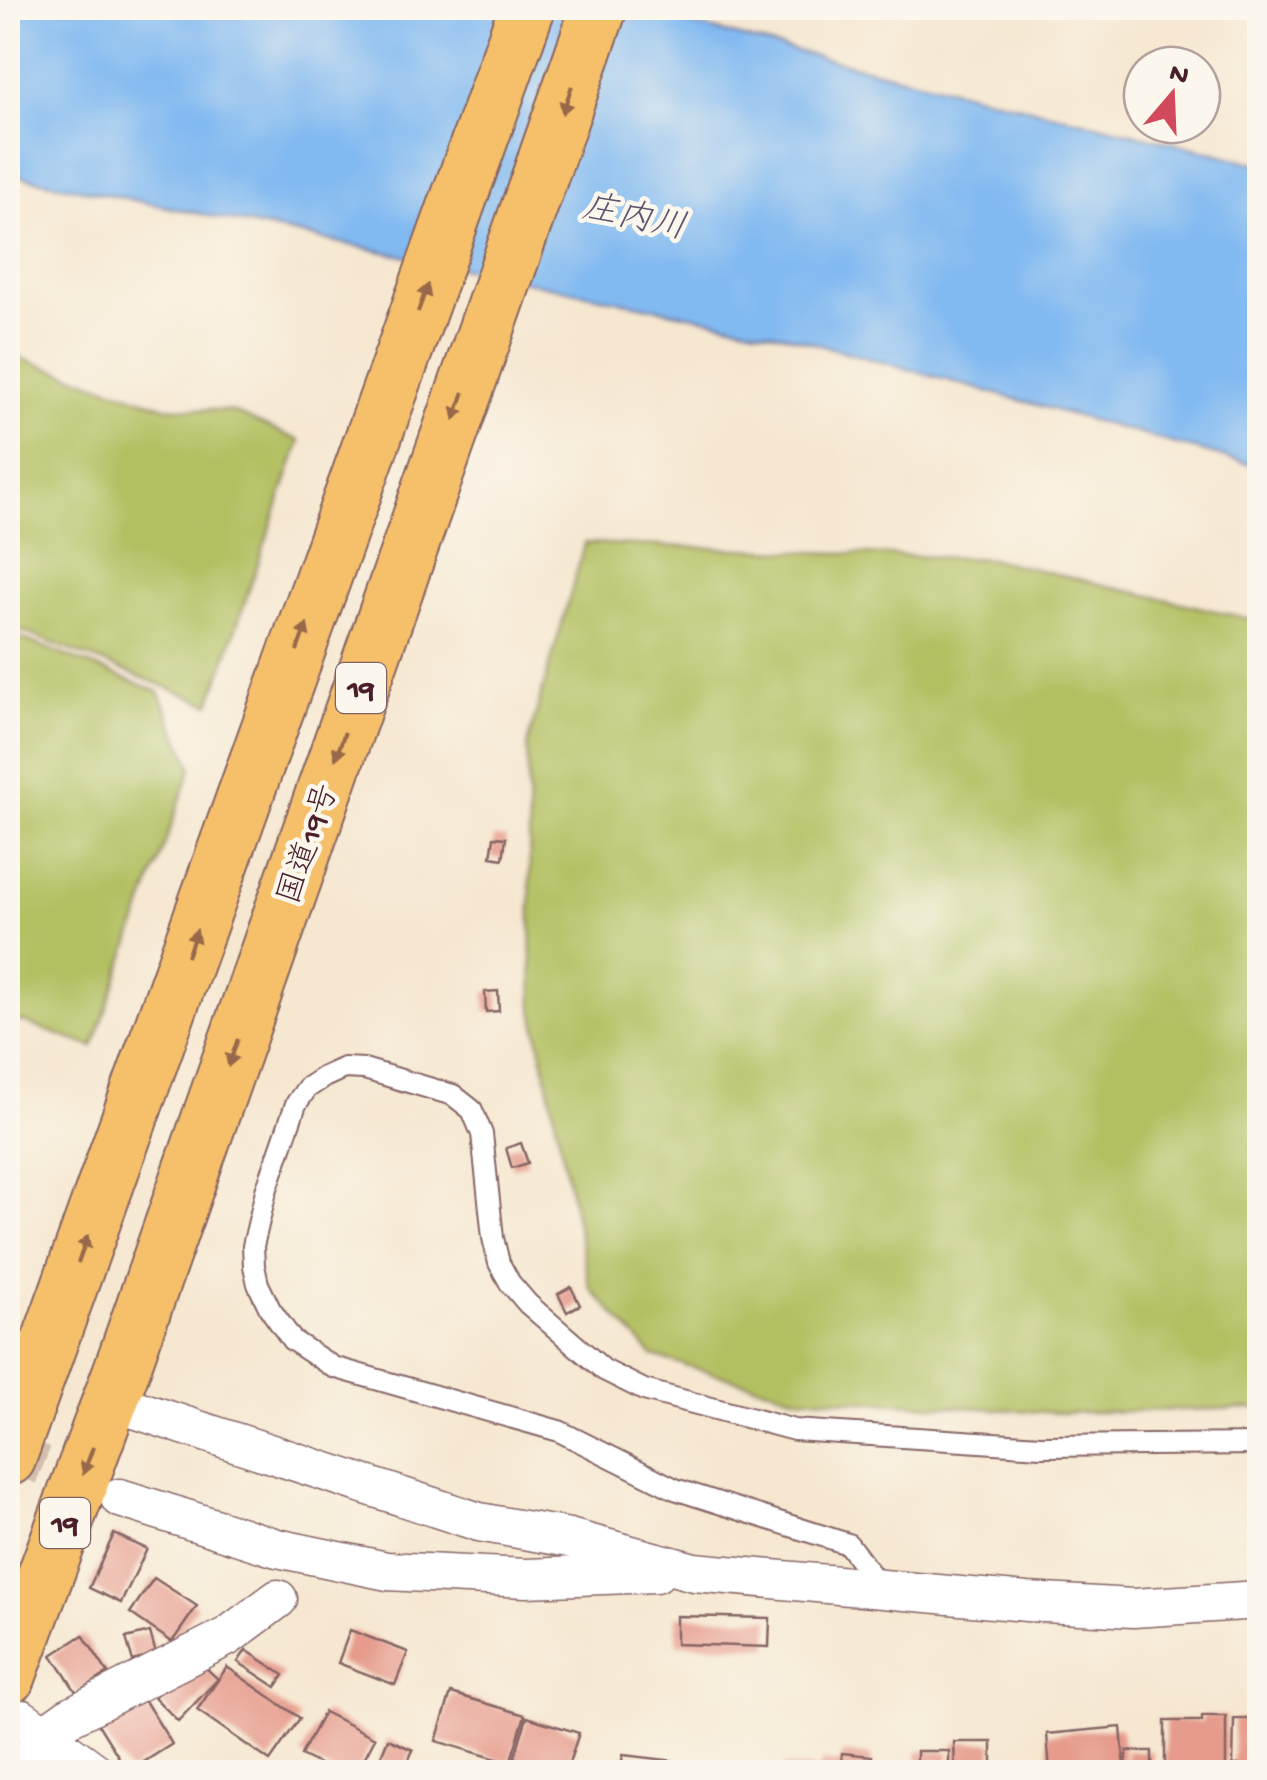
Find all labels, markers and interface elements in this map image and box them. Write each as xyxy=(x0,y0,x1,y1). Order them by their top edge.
north arrow xyxy=(1122,45,1222,145)
text: N xyxy=(1165,57,1193,94)
one-way arrow xyxy=(559,85,574,115)
water label: 庄内川 xyxy=(578,187,690,251)
one-way arrow xyxy=(416,283,431,313)
one-way arrow xyxy=(451,392,466,422)
one-way arrow xyxy=(295,622,310,652)
road number: 19 xyxy=(336,663,386,713)
one-way arrow xyxy=(332,731,347,761)
street label: 国道19号 xyxy=(271,779,349,910)
one-way arrow xyxy=(185,928,200,958)
one-way arrow xyxy=(225,1038,240,1068)
one-way arrow xyxy=(76,1234,91,1264)
one-way arrow xyxy=(80,1446,95,1476)
road number: 19 xyxy=(40,1498,90,1548)

